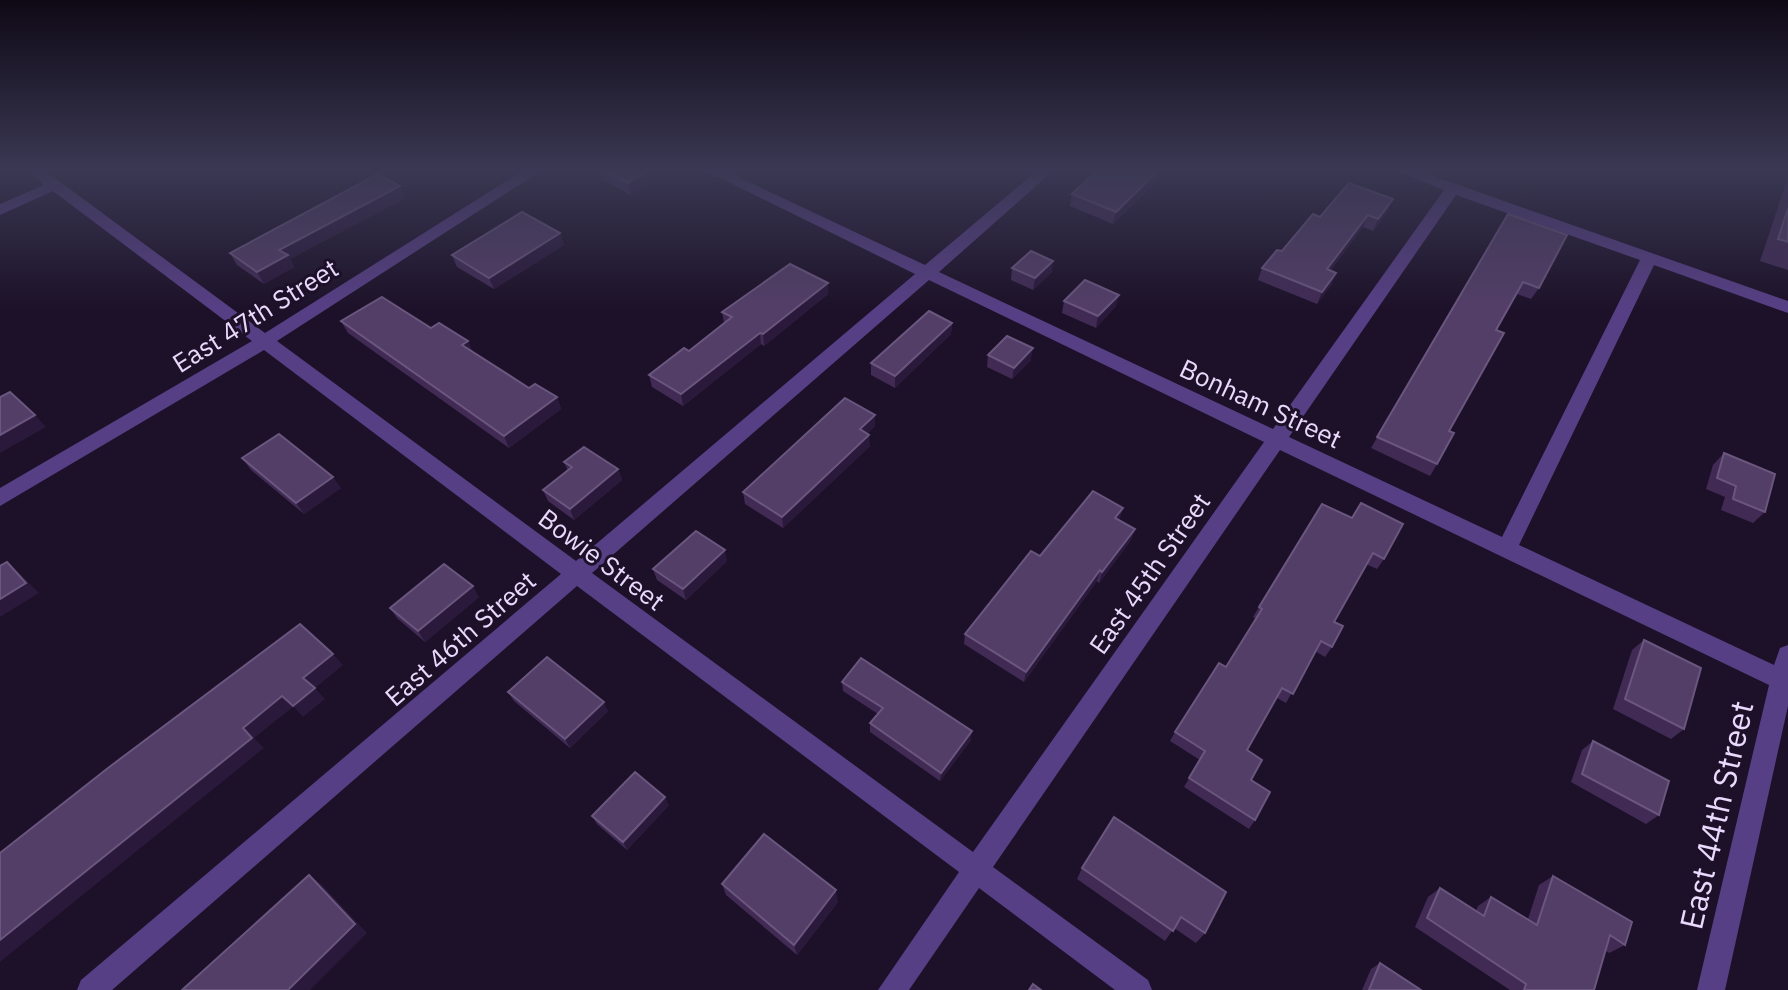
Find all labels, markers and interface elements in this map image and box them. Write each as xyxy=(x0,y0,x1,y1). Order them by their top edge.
street label: East 47th Street xyxy=(166,250,344,380)
street label: Bonham Street xyxy=(1174,351,1348,455)
street label: East 45th Street xyxy=(1081,486,1217,660)
street label: Bowie Street xyxy=(532,500,672,618)
street label: East 46th Street xyxy=(377,563,543,713)
street label: East 44th Street xyxy=(1669,697,1763,933)

